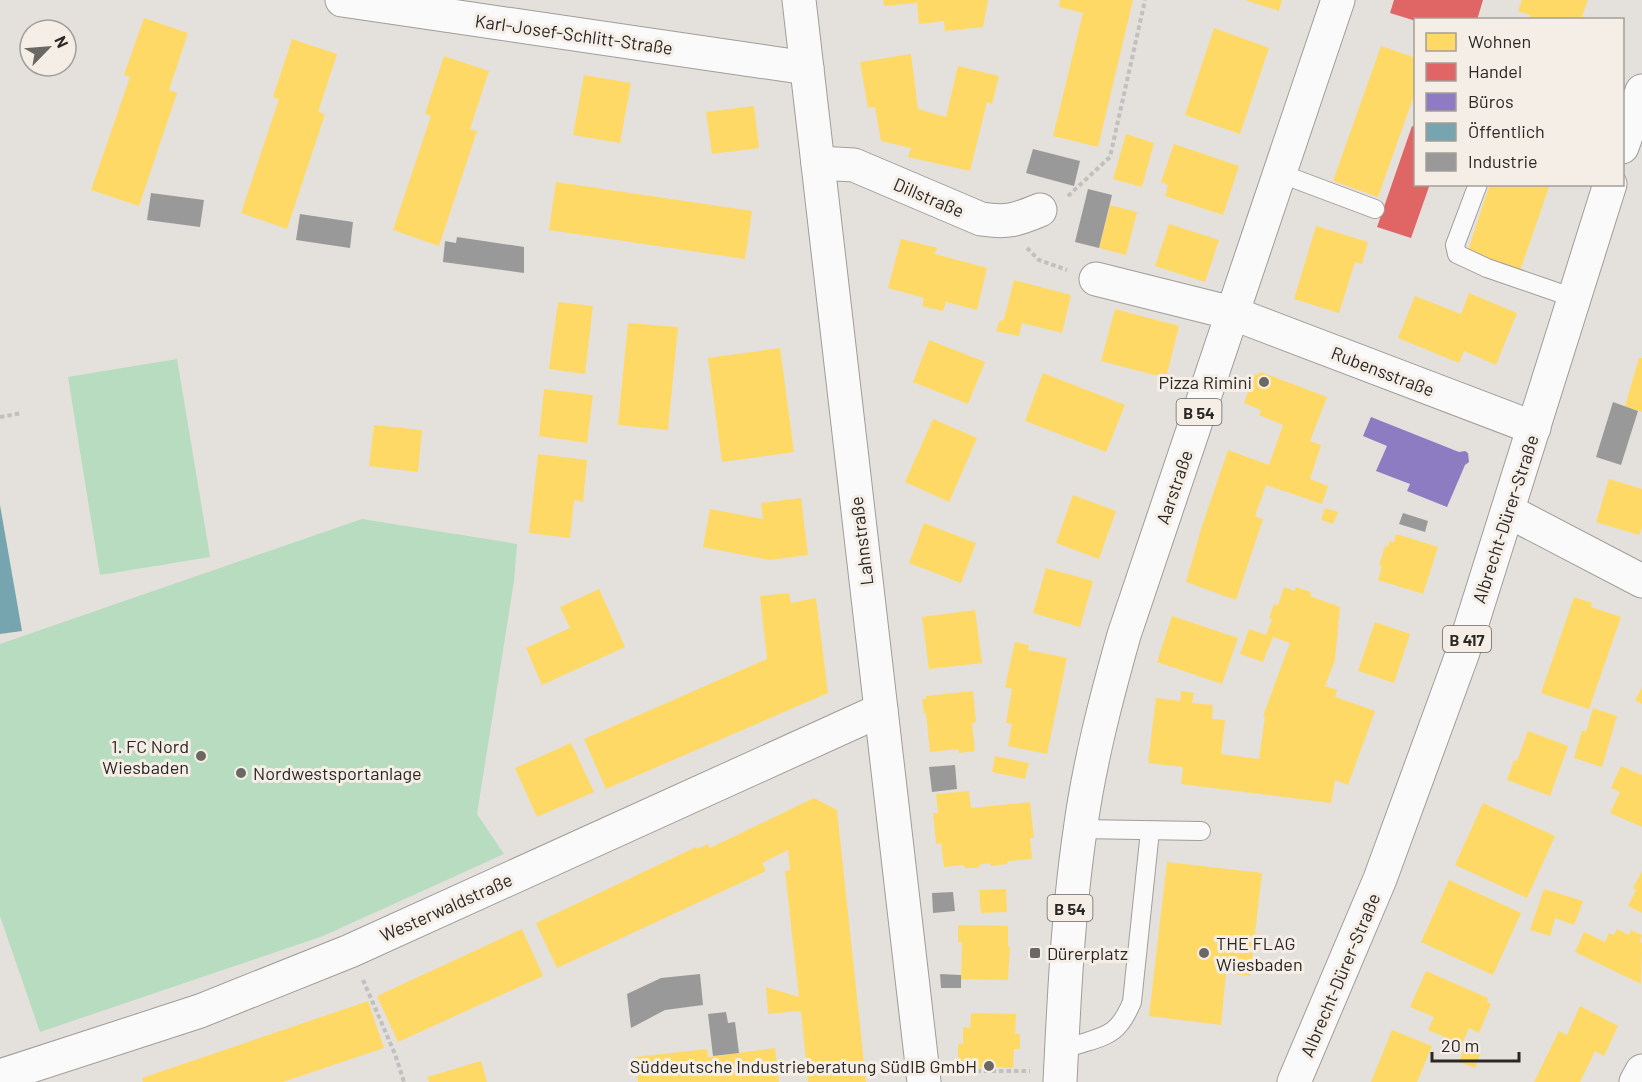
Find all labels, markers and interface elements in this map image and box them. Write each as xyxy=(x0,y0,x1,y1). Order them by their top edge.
street label: Karl-Josef-Schlitt-Straße xyxy=(474,9,674,59)
north arrow xyxy=(18,18,78,78)
legend xyxy=(1414,18,1624,186)
text: Wohnen xyxy=(1468,30,1531,52)
text: N xyxy=(51,33,73,50)
text: Handel xyxy=(1468,60,1522,82)
text: Büros xyxy=(1468,90,1514,112)
text: Öffentlich xyxy=(1468,120,1545,142)
text: Industrie xyxy=(1468,150,1538,172)
street label: Dillstraße xyxy=(890,172,968,222)
street label: Rubensstraße xyxy=(1328,341,1438,401)
place label: Pizza Rimini xyxy=(1159,371,1252,393)
marker: Pizza Rimini xyxy=(1257,375,1271,389)
road number: B 54 xyxy=(1176,399,1222,425)
street label: Albrecht-Dürer-Straße xyxy=(1467,432,1543,606)
street label: Aarstraße xyxy=(1151,447,1197,527)
street label: Lahnstraße xyxy=(845,495,877,587)
road number: B 417 xyxy=(1443,626,1491,652)
place label: 1. FC Nord Wiesbaden xyxy=(102,735,189,778)
marker: 1. FC Nord Wiesbaden xyxy=(194,749,208,763)
place label: Nordwestsportanlage xyxy=(253,762,422,784)
marker: Nordwestsportanlage xyxy=(234,766,248,780)
street label: Westerwaldstraße xyxy=(376,868,516,946)
street label: Albrecht-Dürer-Straße xyxy=(1295,890,1385,1060)
road number: B 54 xyxy=(1048,895,1092,921)
place label: THE FLAG Wiesbaden xyxy=(1216,932,1303,975)
place label: Dürerplatz xyxy=(1047,942,1128,964)
marker: Dürerplatz xyxy=(1028,946,1042,960)
marker: THE FLAG Wiesbaden xyxy=(1197,946,1211,960)
scale bar xyxy=(1432,1025,1519,1063)
text: 20 m xyxy=(1441,1034,1479,1056)
place label: Süddeutsche Industrieberatung SüdIB GmbH xyxy=(630,1055,977,1077)
marker: Süddeutsche Industrieberatung SüdIB GmbH xyxy=(982,1059,996,1073)

